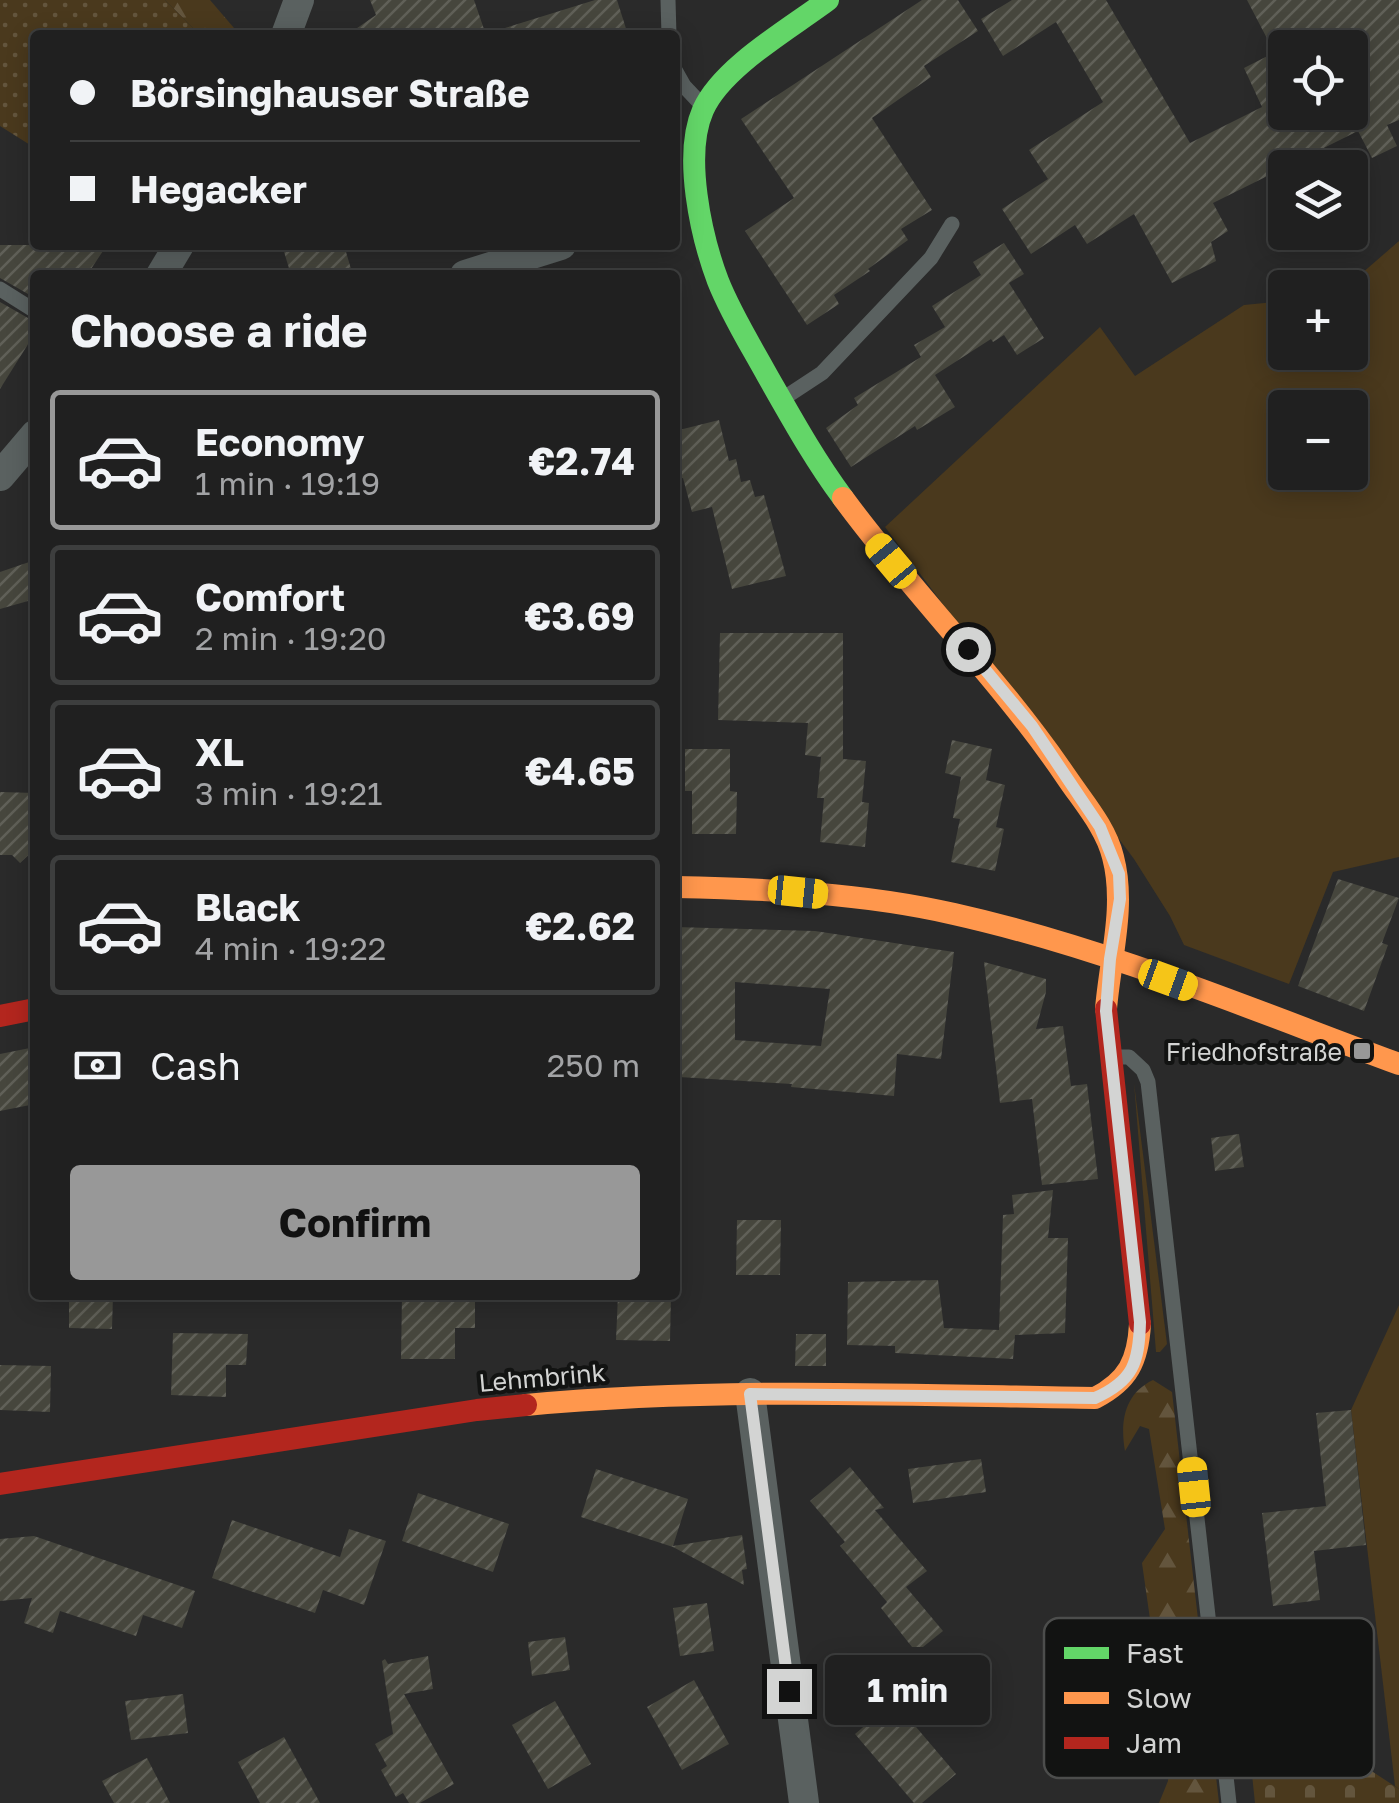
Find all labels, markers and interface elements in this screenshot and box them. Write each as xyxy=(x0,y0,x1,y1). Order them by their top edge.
map controls xyxy=(1268,30,1368,490)
button: locate xyxy=(1268,30,1368,130)
text: Börsinghauser Straße xyxy=(130,70,530,115)
button: layers xyxy=(1268,150,1368,250)
text: Hegacker xyxy=(130,166,307,211)
button: + xyxy=(1268,270,1368,370)
text: Choose a ride xyxy=(70,303,368,357)
button: − xyxy=(1268,390,1368,490)
icon: car xyxy=(75,415,165,505)
text: Economy xyxy=(195,419,364,464)
text: €2.74 xyxy=(528,438,635,483)
text: 1 min · 19:19 xyxy=(195,464,380,502)
car xyxy=(860,528,922,594)
icon: car xyxy=(75,570,165,660)
text: Comfort xyxy=(195,574,345,619)
text: €3.69 xyxy=(525,593,635,638)
text: 2 min · 19:20 xyxy=(195,619,387,657)
route start xyxy=(946,627,991,672)
icon: car xyxy=(75,725,165,815)
text: XL xyxy=(195,729,244,774)
text: €4.65 xyxy=(525,748,635,793)
text: 3 min · 19:21 xyxy=(195,774,382,812)
car xyxy=(767,874,829,910)
icon: car xyxy=(75,880,165,970)
text: Black xyxy=(195,884,300,929)
text: €2.62 xyxy=(526,903,635,948)
text: 4 min · 19:22 xyxy=(195,929,386,967)
car xyxy=(1135,956,1201,1004)
place label: Friedhofstraße xyxy=(1166,1036,1342,1067)
icon: cash xyxy=(70,1038,125,1093)
marker: Friedhofstraße xyxy=(1351,1040,1373,1062)
text: Cash xyxy=(150,1043,241,1088)
text: 250 m xyxy=(547,1046,640,1084)
button: Confirm xyxy=(70,1165,640,1280)
street label: Lehmbrink xyxy=(477,1356,607,1398)
car xyxy=(1176,1456,1212,1518)
legend xyxy=(1044,1618,1374,1778)
text: Fast xyxy=(1126,1636,1184,1669)
callout: 1 min xyxy=(824,1656,989,1726)
route end xyxy=(767,1669,812,1714)
text: 1 min xyxy=(867,1671,948,1709)
text: Slow xyxy=(1126,1681,1192,1714)
text: Jam xyxy=(1126,1726,1182,1759)

